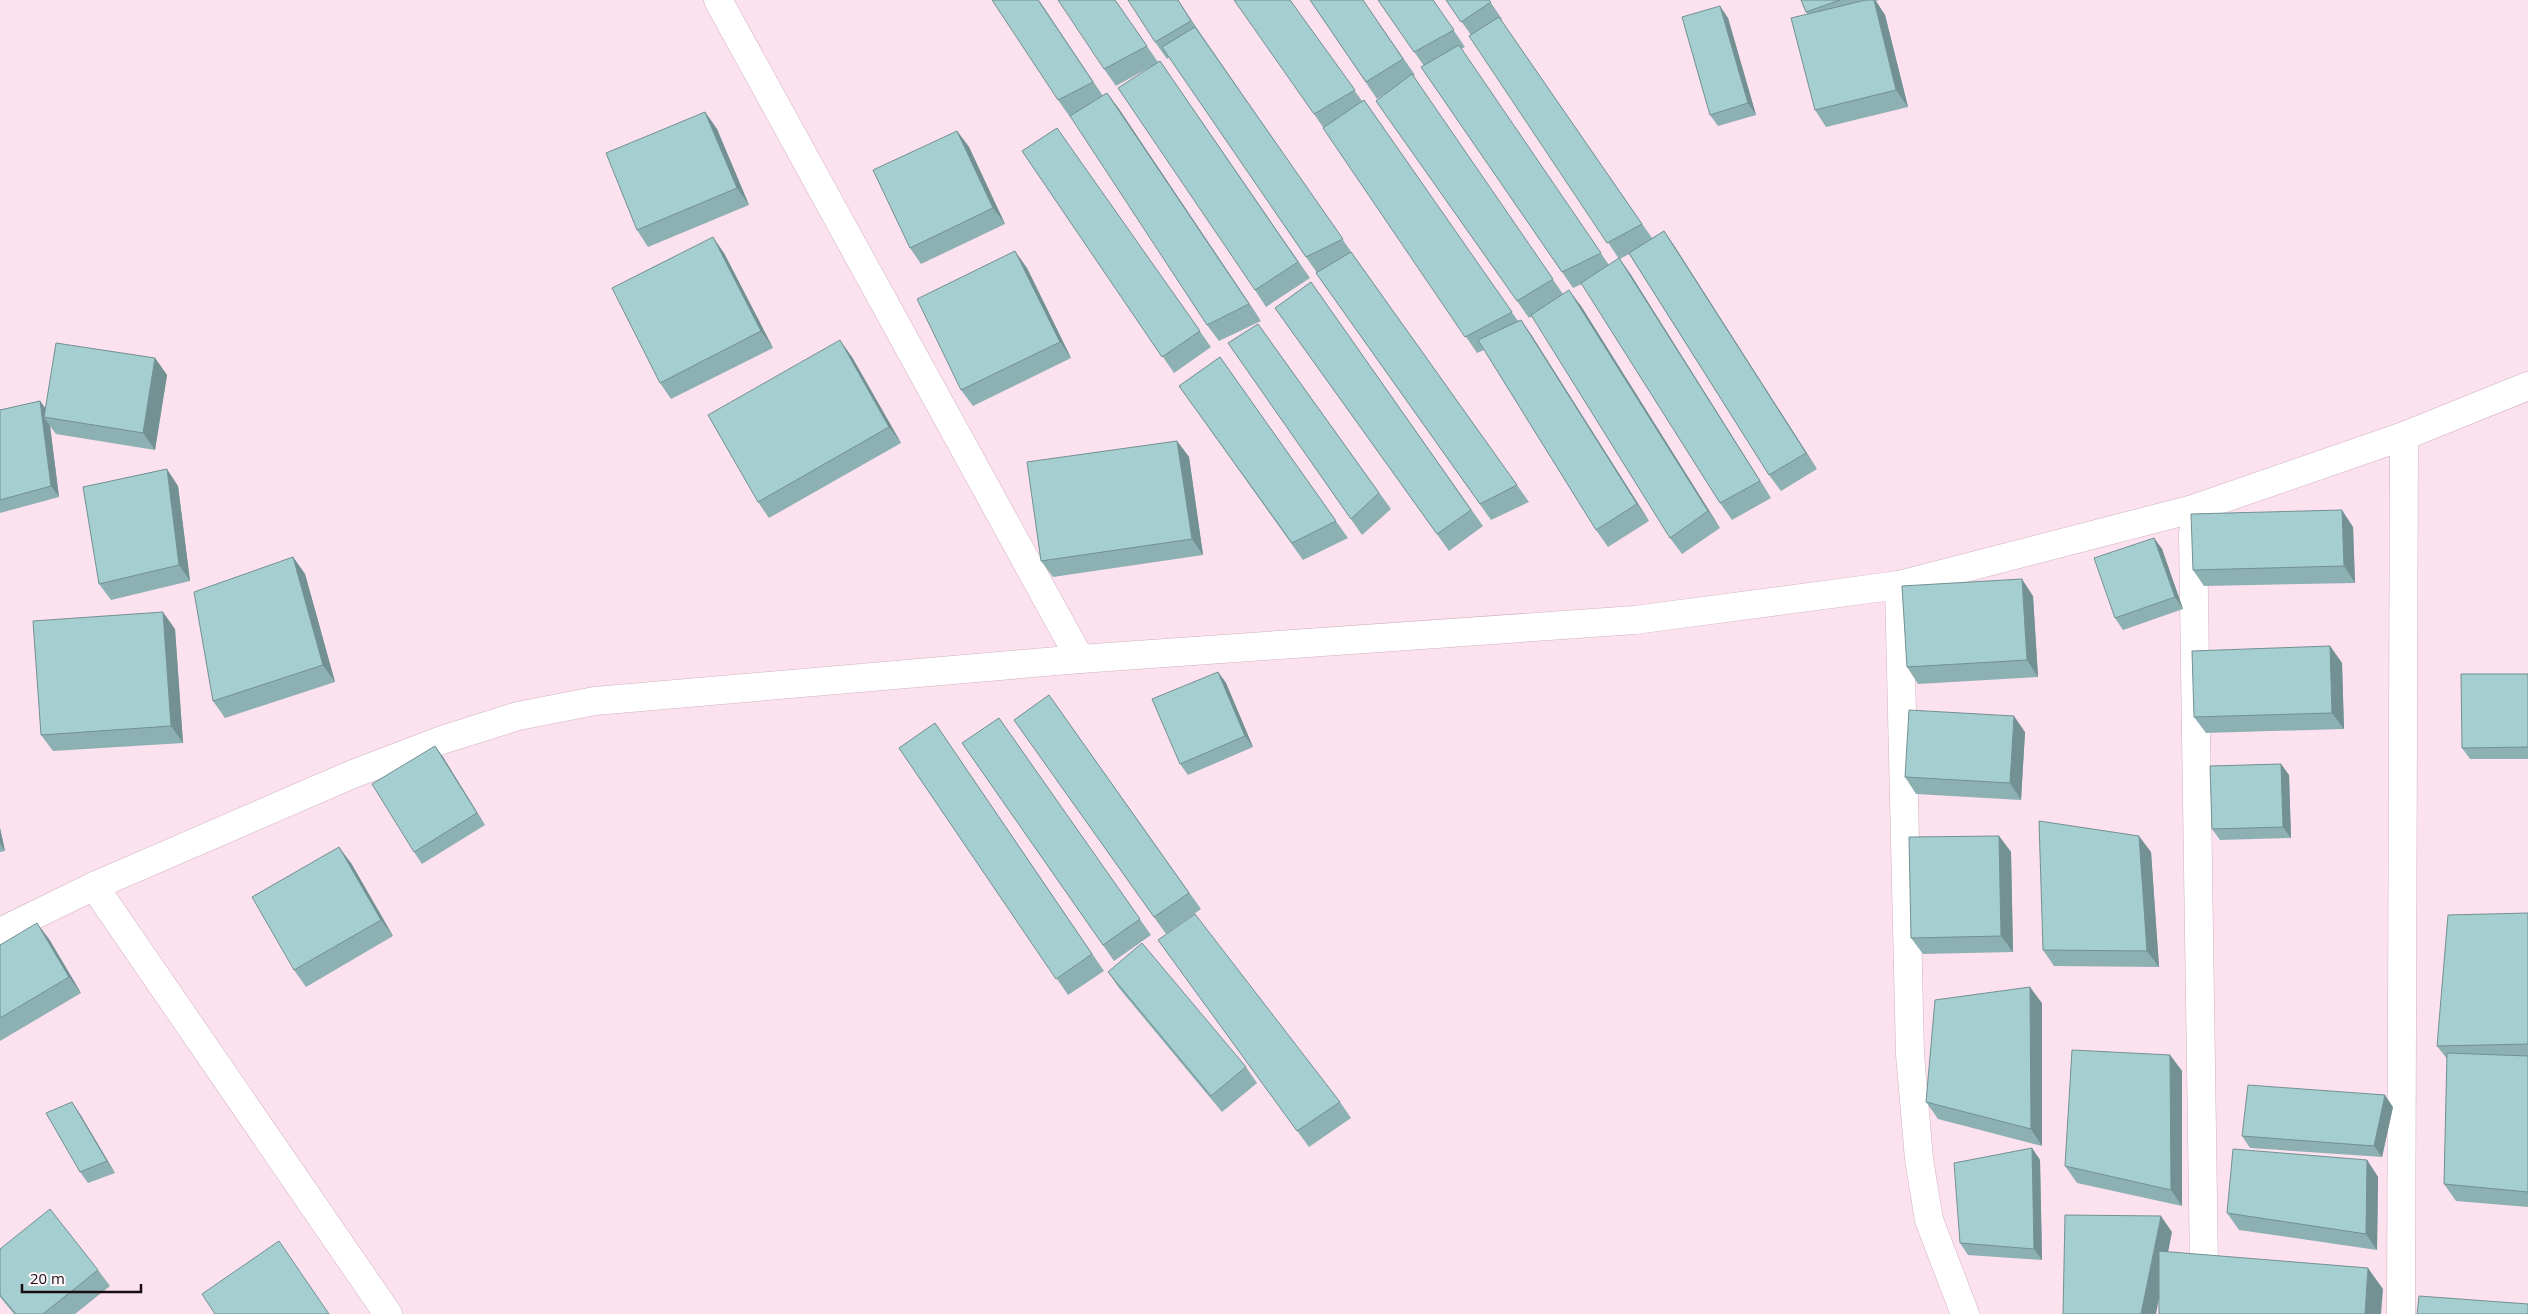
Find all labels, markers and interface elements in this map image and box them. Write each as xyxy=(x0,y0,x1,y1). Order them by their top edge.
scale bar xyxy=(22,1262,141,1294)
text: 20 m xyxy=(30,1268,65,1288)

